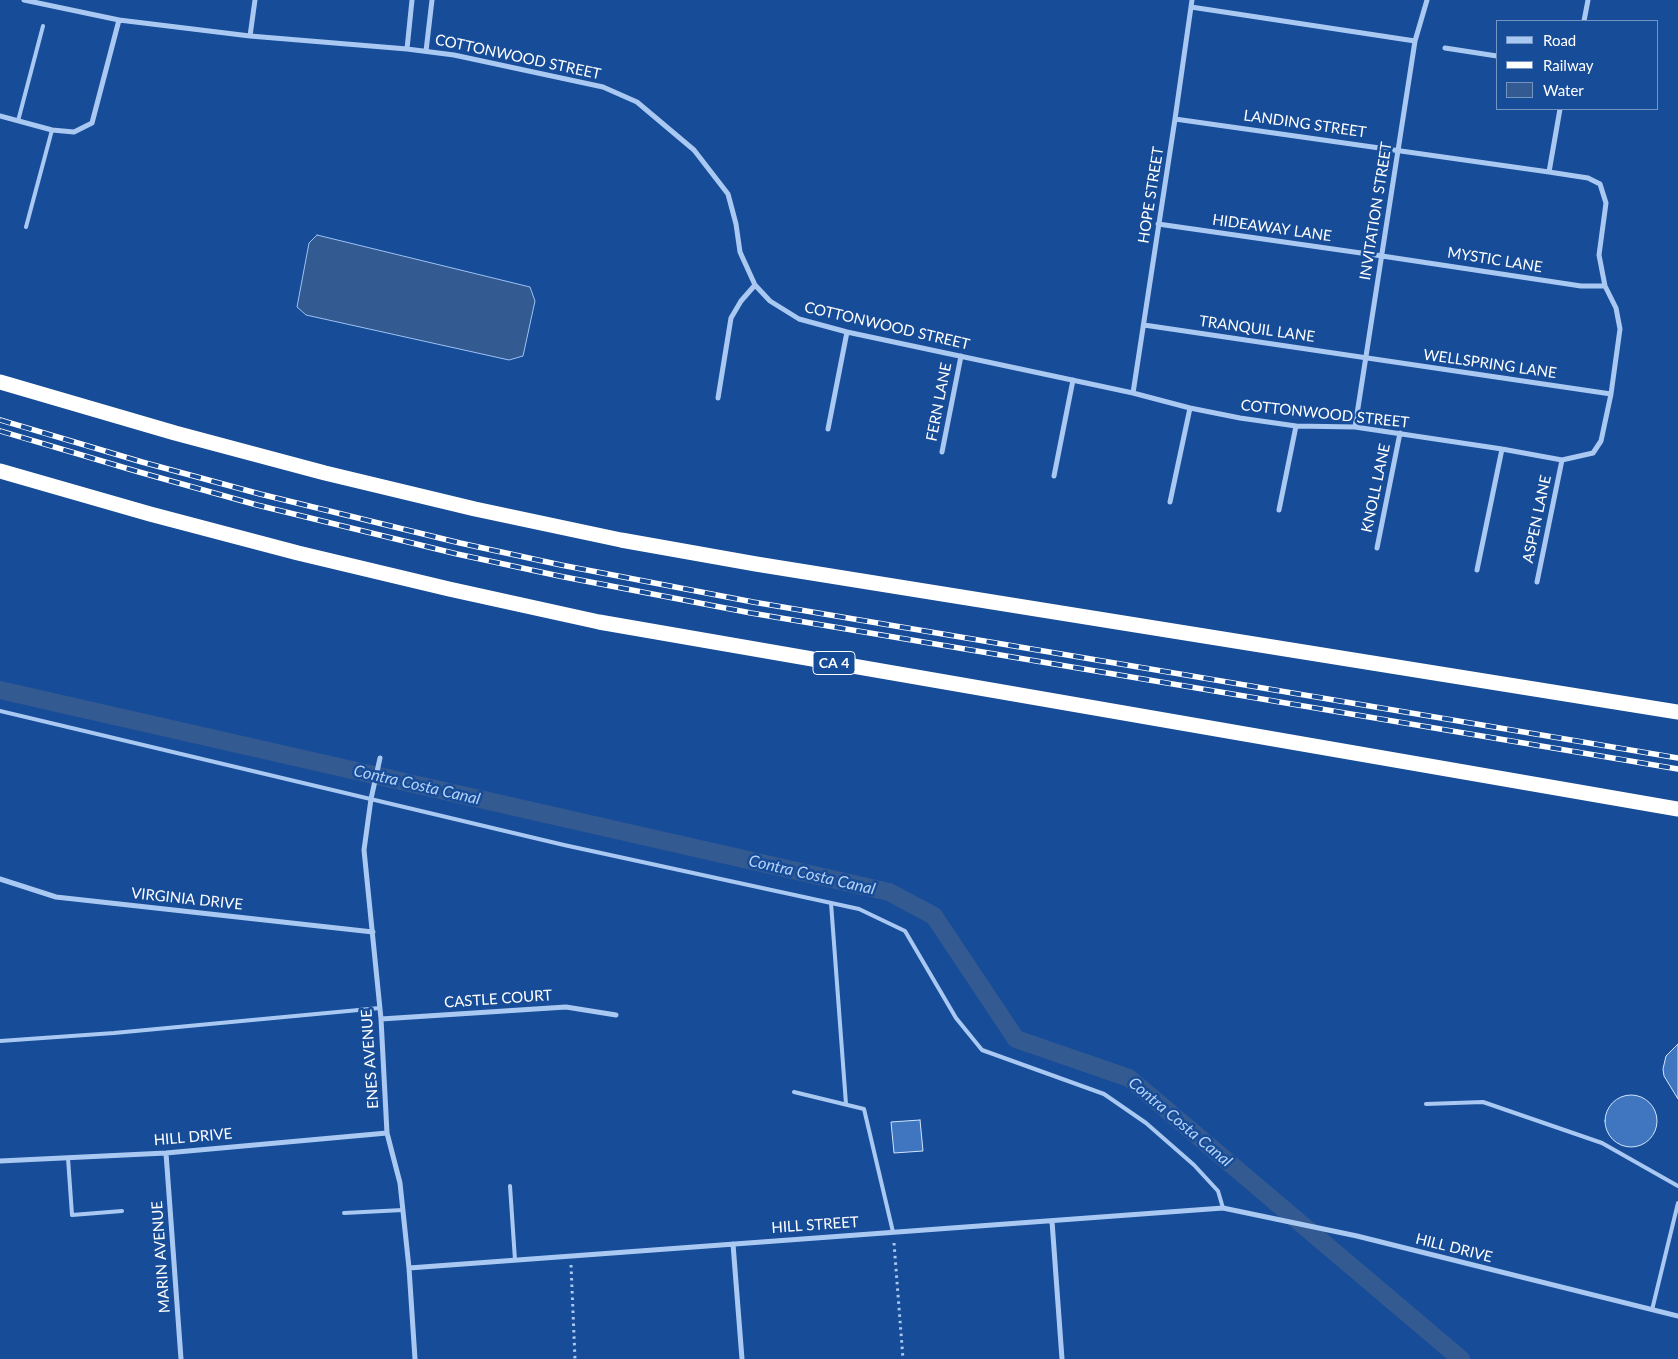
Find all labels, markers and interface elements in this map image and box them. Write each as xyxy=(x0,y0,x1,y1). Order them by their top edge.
legend xyxy=(1496,20,1658,110)
street label: COTTONWOOD STREET xyxy=(433,31,603,83)
text: Road xyxy=(1543,31,1576,49)
text: Railway xyxy=(1543,56,1594,74)
text: Water xyxy=(1543,81,1584,99)
street label: LANDING STREET xyxy=(1242,106,1368,142)
street label: INVITATION STREET xyxy=(1356,141,1396,281)
street label: HOPE STREET xyxy=(1134,145,1168,245)
street label: HIDEAWAY LANE xyxy=(1211,211,1333,245)
street label: MYSTIC LANE xyxy=(1446,244,1544,276)
street label: COTTONWOOD STREET xyxy=(803,298,971,354)
street label: TRANQUIL LANE xyxy=(1198,312,1316,346)
street label: WELLSPRING LANE xyxy=(1422,346,1558,382)
street label: FERN LANE xyxy=(923,361,955,443)
street label: COTTONWOOD STREET xyxy=(1240,396,1410,432)
street label: KNOLL LANE xyxy=(1358,442,1394,534)
street label: ASPEN LANE xyxy=(1519,473,1555,565)
road number: CA 4 xyxy=(813,651,855,674)
water label: Contra Costa Canal xyxy=(352,761,482,809)
water label: Contra Costa Canal xyxy=(747,851,877,899)
street label: VIRGINIA DRIVE xyxy=(130,884,244,914)
street label: CASTLE COURT xyxy=(443,986,553,1012)
street label: ENES AVENUE xyxy=(358,1008,382,1110)
water label: Contra Costa Canal xyxy=(1124,1073,1236,1171)
street label: HILL DRIVE xyxy=(153,1125,233,1149)
street label: MARIN AVENUE xyxy=(148,1200,174,1314)
street label: HILL STREET xyxy=(771,1213,859,1237)
street label: HILL DRIVE xyxy=(1414,1230,1494,1266)

